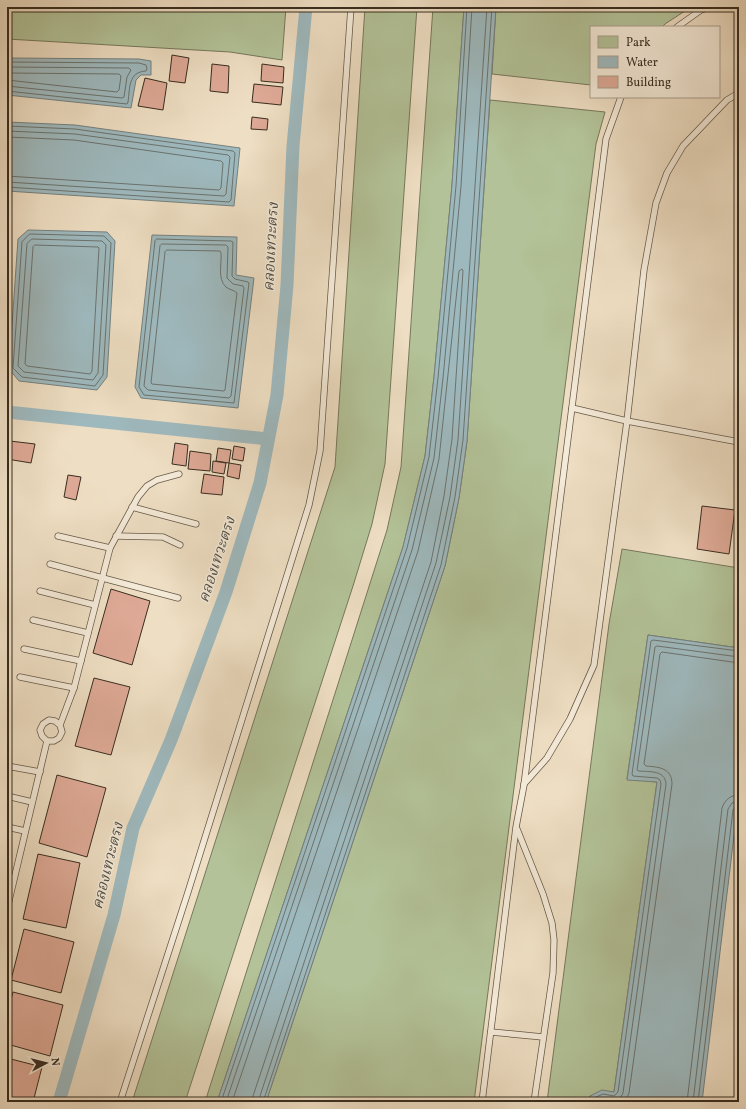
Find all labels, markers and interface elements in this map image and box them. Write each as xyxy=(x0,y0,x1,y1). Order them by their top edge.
legend xyxy=(590,26,720,98)
text: Park xyxy=(626,35,651,51)
text: Water xyxy=(626,55,658,71)
text: Building xyxy=(626,75,671,91)
water label: คลองเทวะตรง xyxy=(259,201,285,292)
water label: คลองเทวะตรง xyxy=(194,514,242,606)
water label: คลองเทวะตรง xyxy=(88,820,130,912)
north arrow xyxy=(26,1043,66,1083)
text: N xyxy=(47,1057,62,1067)

